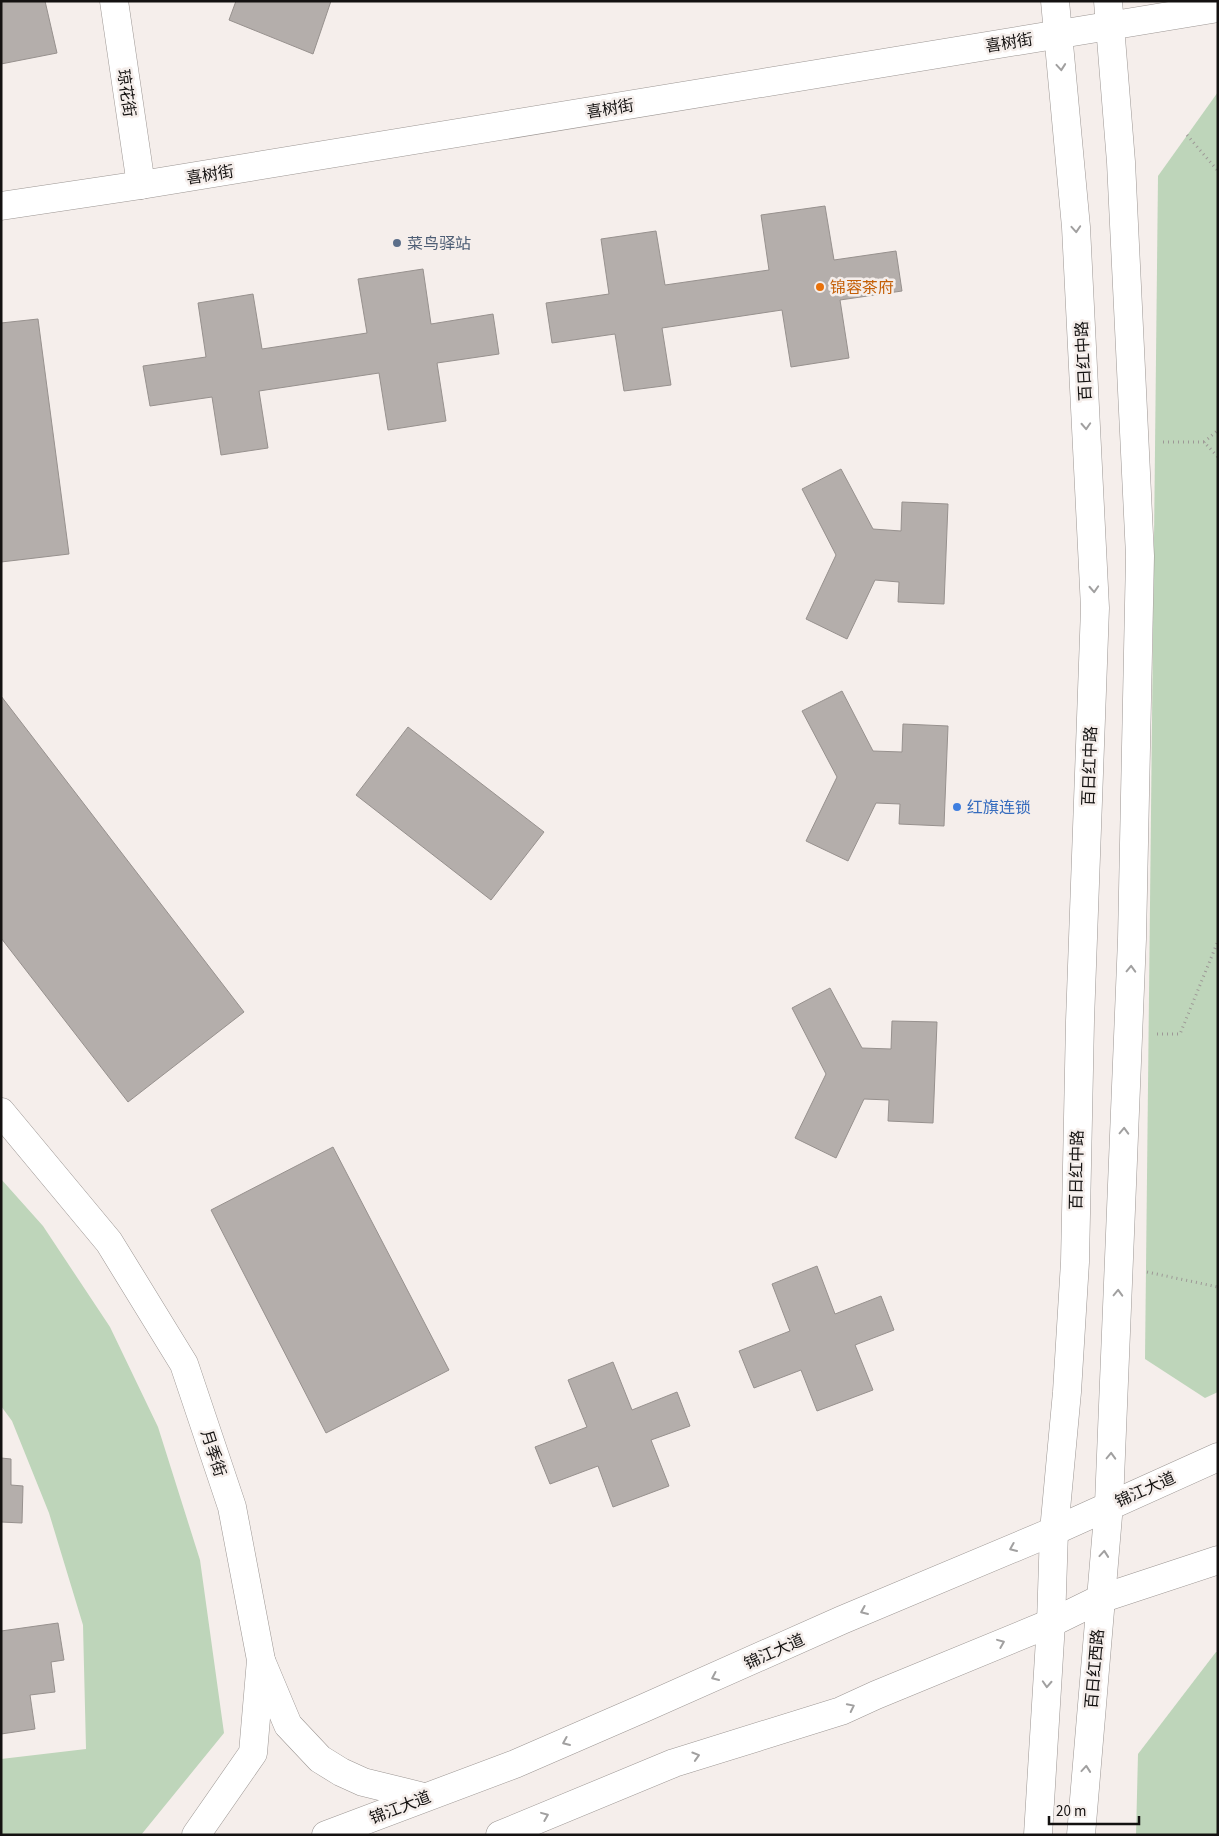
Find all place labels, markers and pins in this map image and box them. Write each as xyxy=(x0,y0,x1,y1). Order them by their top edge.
place label: 菜鸟驿站 xyxy=(407,233,471,255)
marker: 菜鸟驿站 xyxy=(391,237,403,249)
place label: 锦蓉茶府 xyxy=(830,277,894,299)
marker: 锦蓉茶府 xyxy=(814,281,826,293)
place label: 红旗连锁 xyxy=(967,797,1031,819)
marker: 红旗连锁 xyxy=(951,801,963,813)

